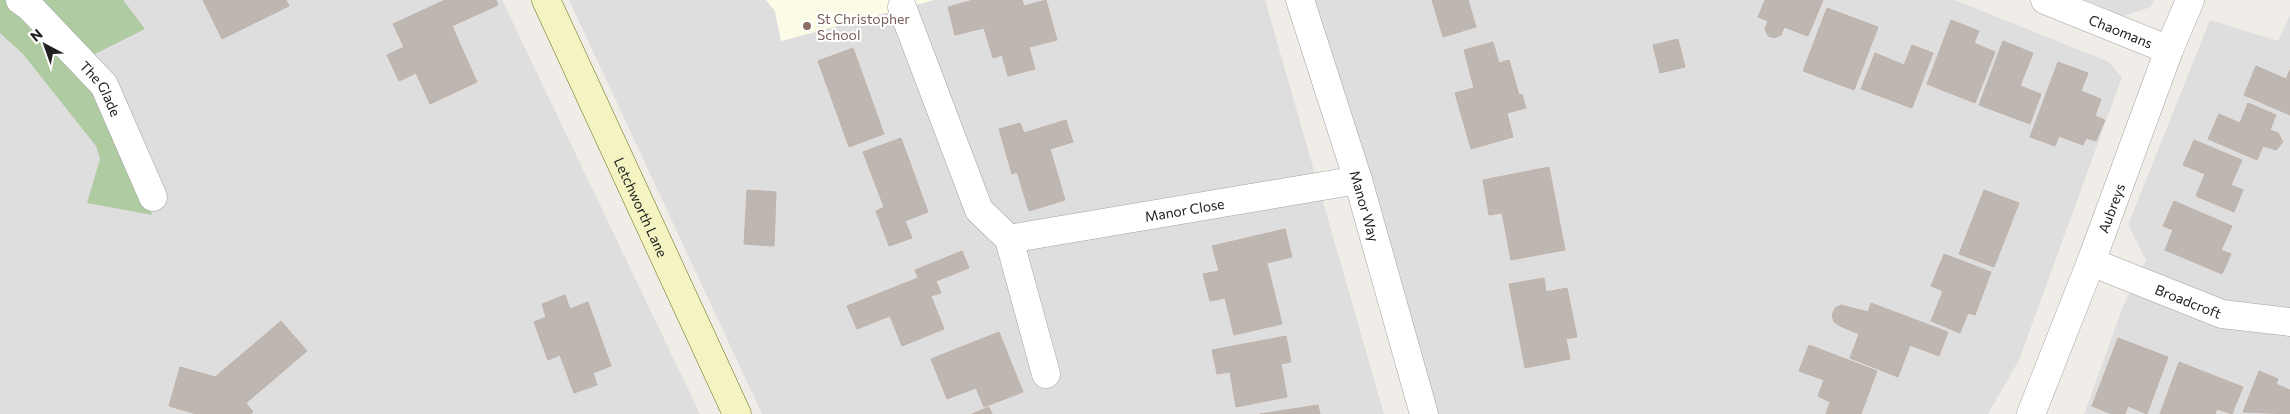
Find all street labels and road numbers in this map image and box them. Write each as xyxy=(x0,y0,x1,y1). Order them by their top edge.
street label: Chaomans xyxy=(2087,10,2155,51)
street label: The Glade xyxy=(77,57,125,119)
street label: Letchworth Lane xyxy=(611,154,672,260)
street label: Manor Way xyxy=(1347,168,1383,243)
street label: Aubreys xyxy=(2094,181,2128,235)
street label: Manor Close xyxy=(1143,194,1226,224)
street label: Broadcroft xyxy=(2153,280,2225,322)

